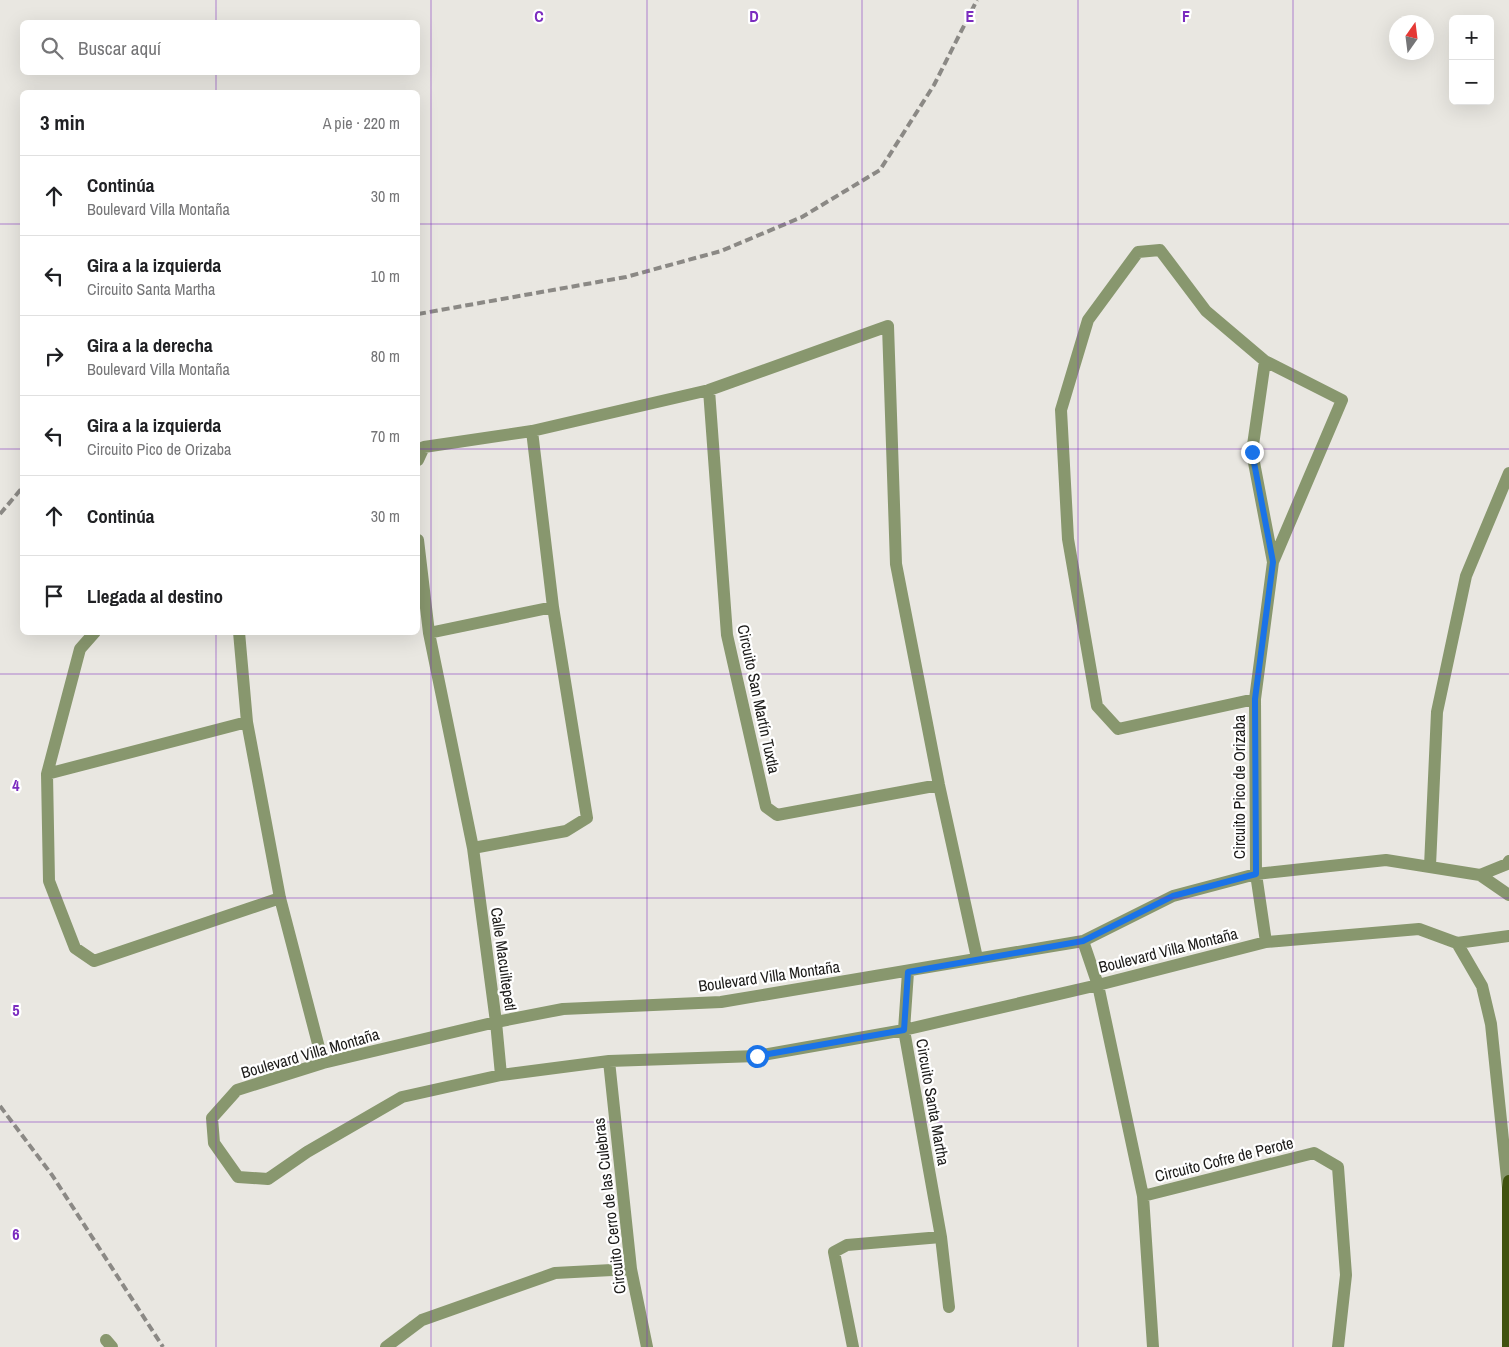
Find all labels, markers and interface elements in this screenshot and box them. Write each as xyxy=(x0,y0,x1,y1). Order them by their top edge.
text: C xyxy=(534,5,544,27)
text: D xyxy=(749,5,759,27)
text: E xyxy=(966,5,975,27)
text: F xyxy=(1182,5,1190,27)
north arrow xyxy=(1389,15,1434,60)
map controls xyxy=(1449,15,1494,105)
button: + xyxy=(1449,15,1494,60)
search box xyxy=(20,20,420,75)
icon: search xyxy=(38,34,66,62)
text: Buscar aquí xyxy=(78,35,161,61)
button: − xyxy=(1449,60,1494,105)
text: 3 min xyxy=(40,108,85,137)
text: A pie · 220 m xyxy=(323,112,400,134)
text: Continúa xyxy=(87,172,155,198)
icon: ahead xyxy=(40,182,68,210)
text: 30 m xyxy=(371,185,400,207)
text: Boulevard Villa Montaña xyxy=(87,198,230,220)
text: Gira a la izquierda xyxy=(87,252,221,278)
icon: left xyxy=(40,262,68,290)
text: 10 m xyxy=(371,265,400,287)
text: Circuito Santa Martha xyxy=(87,278,215,300)
text: Gira a la derecha xyxy=(87,332,213,358)
icon: right xyxy=(40,342,68,370)
text: 80 m xyxy=(371,345,400,367)
text: Boulevard Villa Montaña xyxy=(87,358,230,380)
text: Gira a la izquierda xyxy=(87,412,221,438)
icon: left xyxy=(40,422,68,450)
text: 70 m xyxy=(371,425,400,447)
text: Circuito Pico de Orizaba xyxy=(87,438,231,460)
route end xyxy=(1241,441,1264,464)
icon: ahead xyxy=(40,502,68,530)
text: Continúa xyxy=(87,503,155,529)
text: 30 m xyxy=(371,505,400,527)
icon: arrive xyxy=(40,582,68,610)
text: Llegada al destino xyxy=(87,583,223,609)
street label: Circuito San Martín Tuxtla xyxy=(732,622,786,776)
street label: Circuito Pico de Orizaba xyxy=(1228,714,1250,859)
text: 4 xyxy=(12,774,20,796)
street label: Calle Macuiltepetl xyxy=(486,906,522,1012)
street label: Boulevard Villa Montaña xyxy=(1096,922,1241,978)
street label: Boulevard Villa Montaña xyxy=(697,955,842,997)
text: 5 xyxy=(12,999,20,1021)
street label: Boulevard Villa Montaña xyxy=(238,1023,382,1083)
street label: Circuito Santa Martha xyxy=(911,1037,955,1168)
route start xyxy=(746,1045,769,1068)
street label: Circuito Cerro de las Culebras xyxy=(587,1117,631,1295)
street label: Circuito Cofre de Perote xyxy=(1152,1131,1296,1187)
text: 6 xyxy=(12,1223,20,1245)

